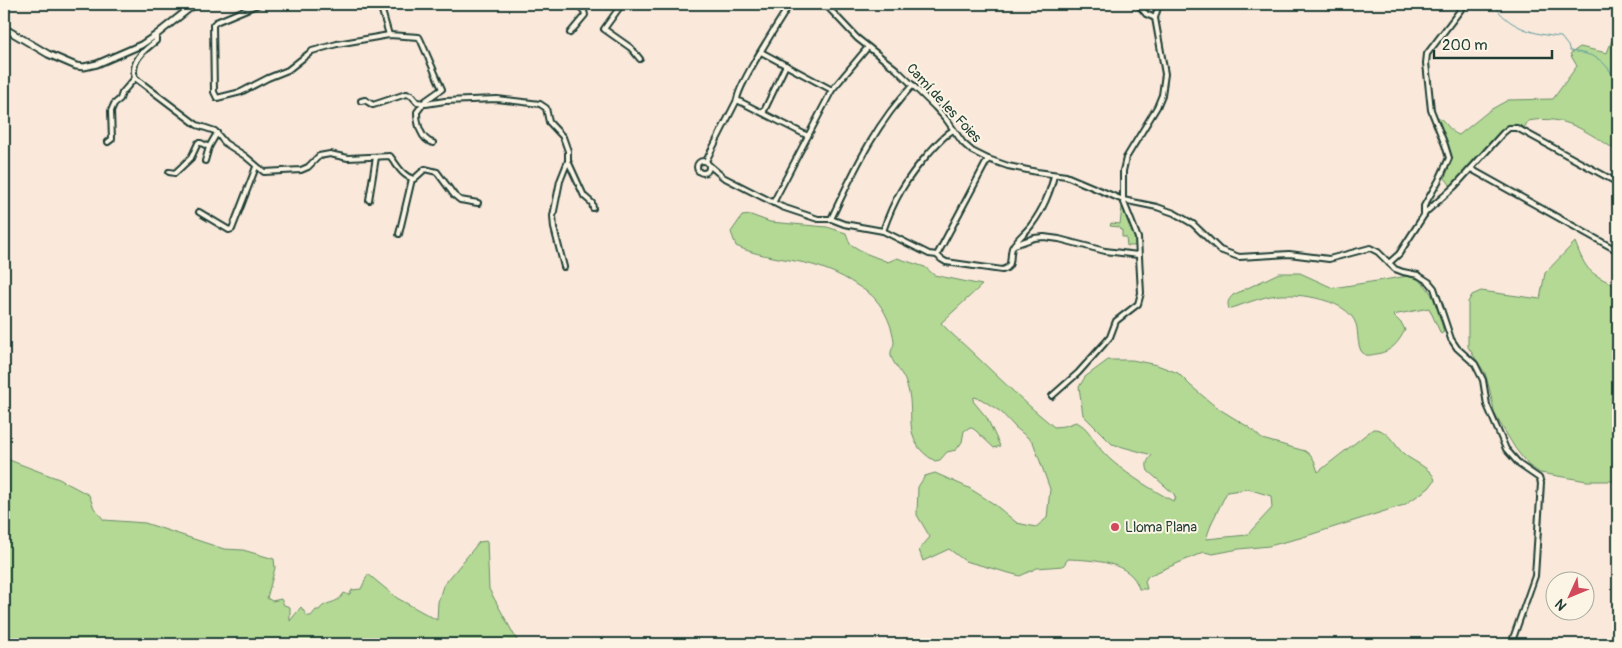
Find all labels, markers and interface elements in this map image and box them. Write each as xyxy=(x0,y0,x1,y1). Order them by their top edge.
scale bar xyxy=(1434,28,1552,60)
text: 200 m xyxy=(1442,36,1487,55)
street label: Camí de les Foies xyxy=(903,60,985,147)
place label: Lloma Plana xyxy=(1125,519,1197,536)
marker: Lloma Plana xyxy=(1109,521,1121,533)
north arrow xyxy=(1544,570,1594,620)
text: N xyxy=(1552,595,1570,614)

